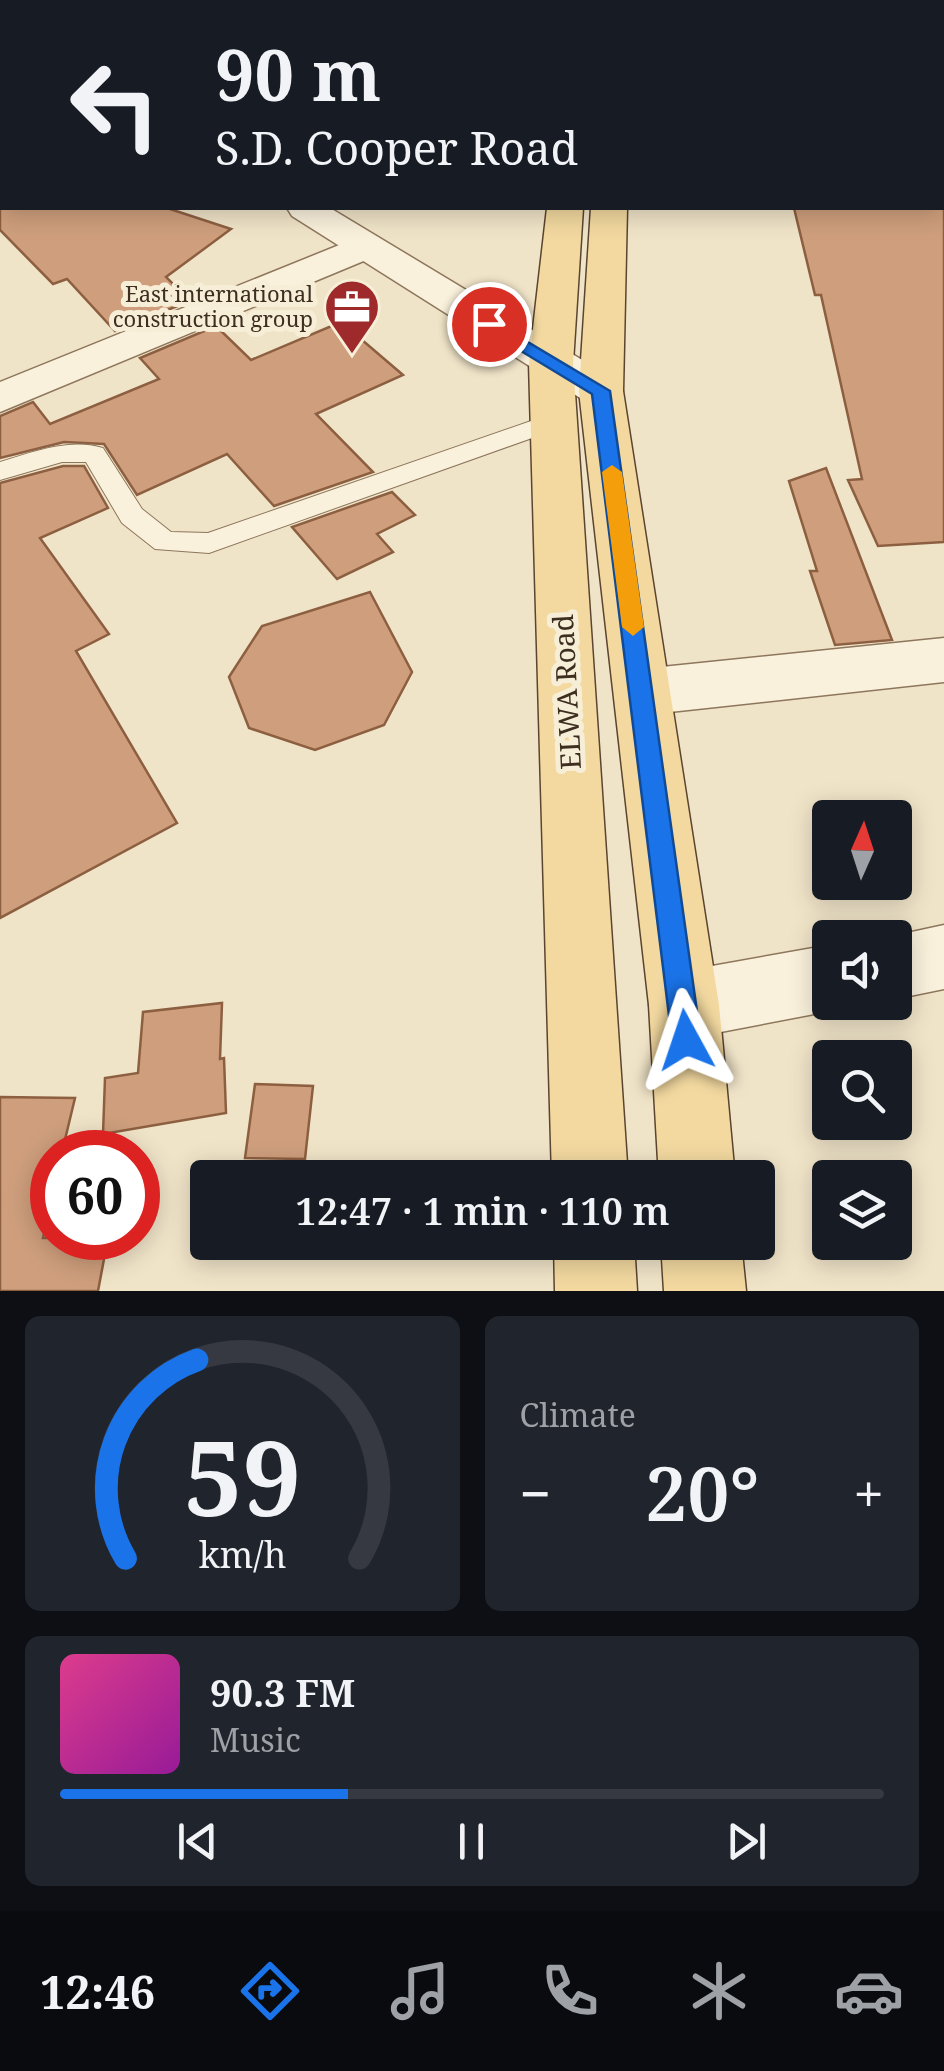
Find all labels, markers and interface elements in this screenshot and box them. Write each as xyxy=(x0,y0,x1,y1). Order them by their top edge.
text: 90 m xyxy=(215,26,381,122)
icon: left xyxy=(50,40,180,170)
text: S.D. Cooper Road xyxy=(215,117,578,178)
office icon: East international construction group xyxy=(322,277,382,356)
place label: East international construction group xyxy=(113,278,313,333)
pin xyxy=(447,282,532,367)
icon: arrive xyxy=(462,297,517,352)
street label: ELWA Road xyxy=(543,613,589,771)
north arrow xyxy=(812,800,912,900)
map controls xyxy=(812,800,912,1260)
button: sound xyxy=(812,920,912,1020)
position arrow xyxy=(634,988,738,1092)
button: search xyxy=(812,1040,912,1140)
speed limit sign: 60 xyxy=(30,1130,160,1260)
button: layers xyxy=(812,1160,912,1260)
text: 12:47 · 1 min · 110 m xyxy=(295,1184,670,1236)
text: Climate xyxy=(520,1393,636,1436)
text: 59 xyxy=(183,1405,301,1546)
text: 20° xyxy=(645,1441,760,1543)
text: − xyxy=(520,1455,551,1530)
text: + xyxy=(853,1455,884,1530)
text: km/h xyxy=(198,1530,286,1578)
text: 90.3 FM xyxy=(210,1666,355,1718)
text: Music xyxy=(210,1718,301,1761)
icon: previous xyxy=(170,1814,225,1869)
icon: pause xyxy=(444,1814,499,1869)
icon: next xyxy=(719,1814,774,1869)
icon: directions xyxy=(235,1956,305,2026)
icon: music xyxy=(385,1956,455,2026)
icon: phone xyxy=(535,1956,605,2026)
icon: climate xyxy=(684,1956,754,2026)
icon: car xyxy=(834,1956,904,2026)
text: 12:46 xyxy=(40,1961,155,2022)

